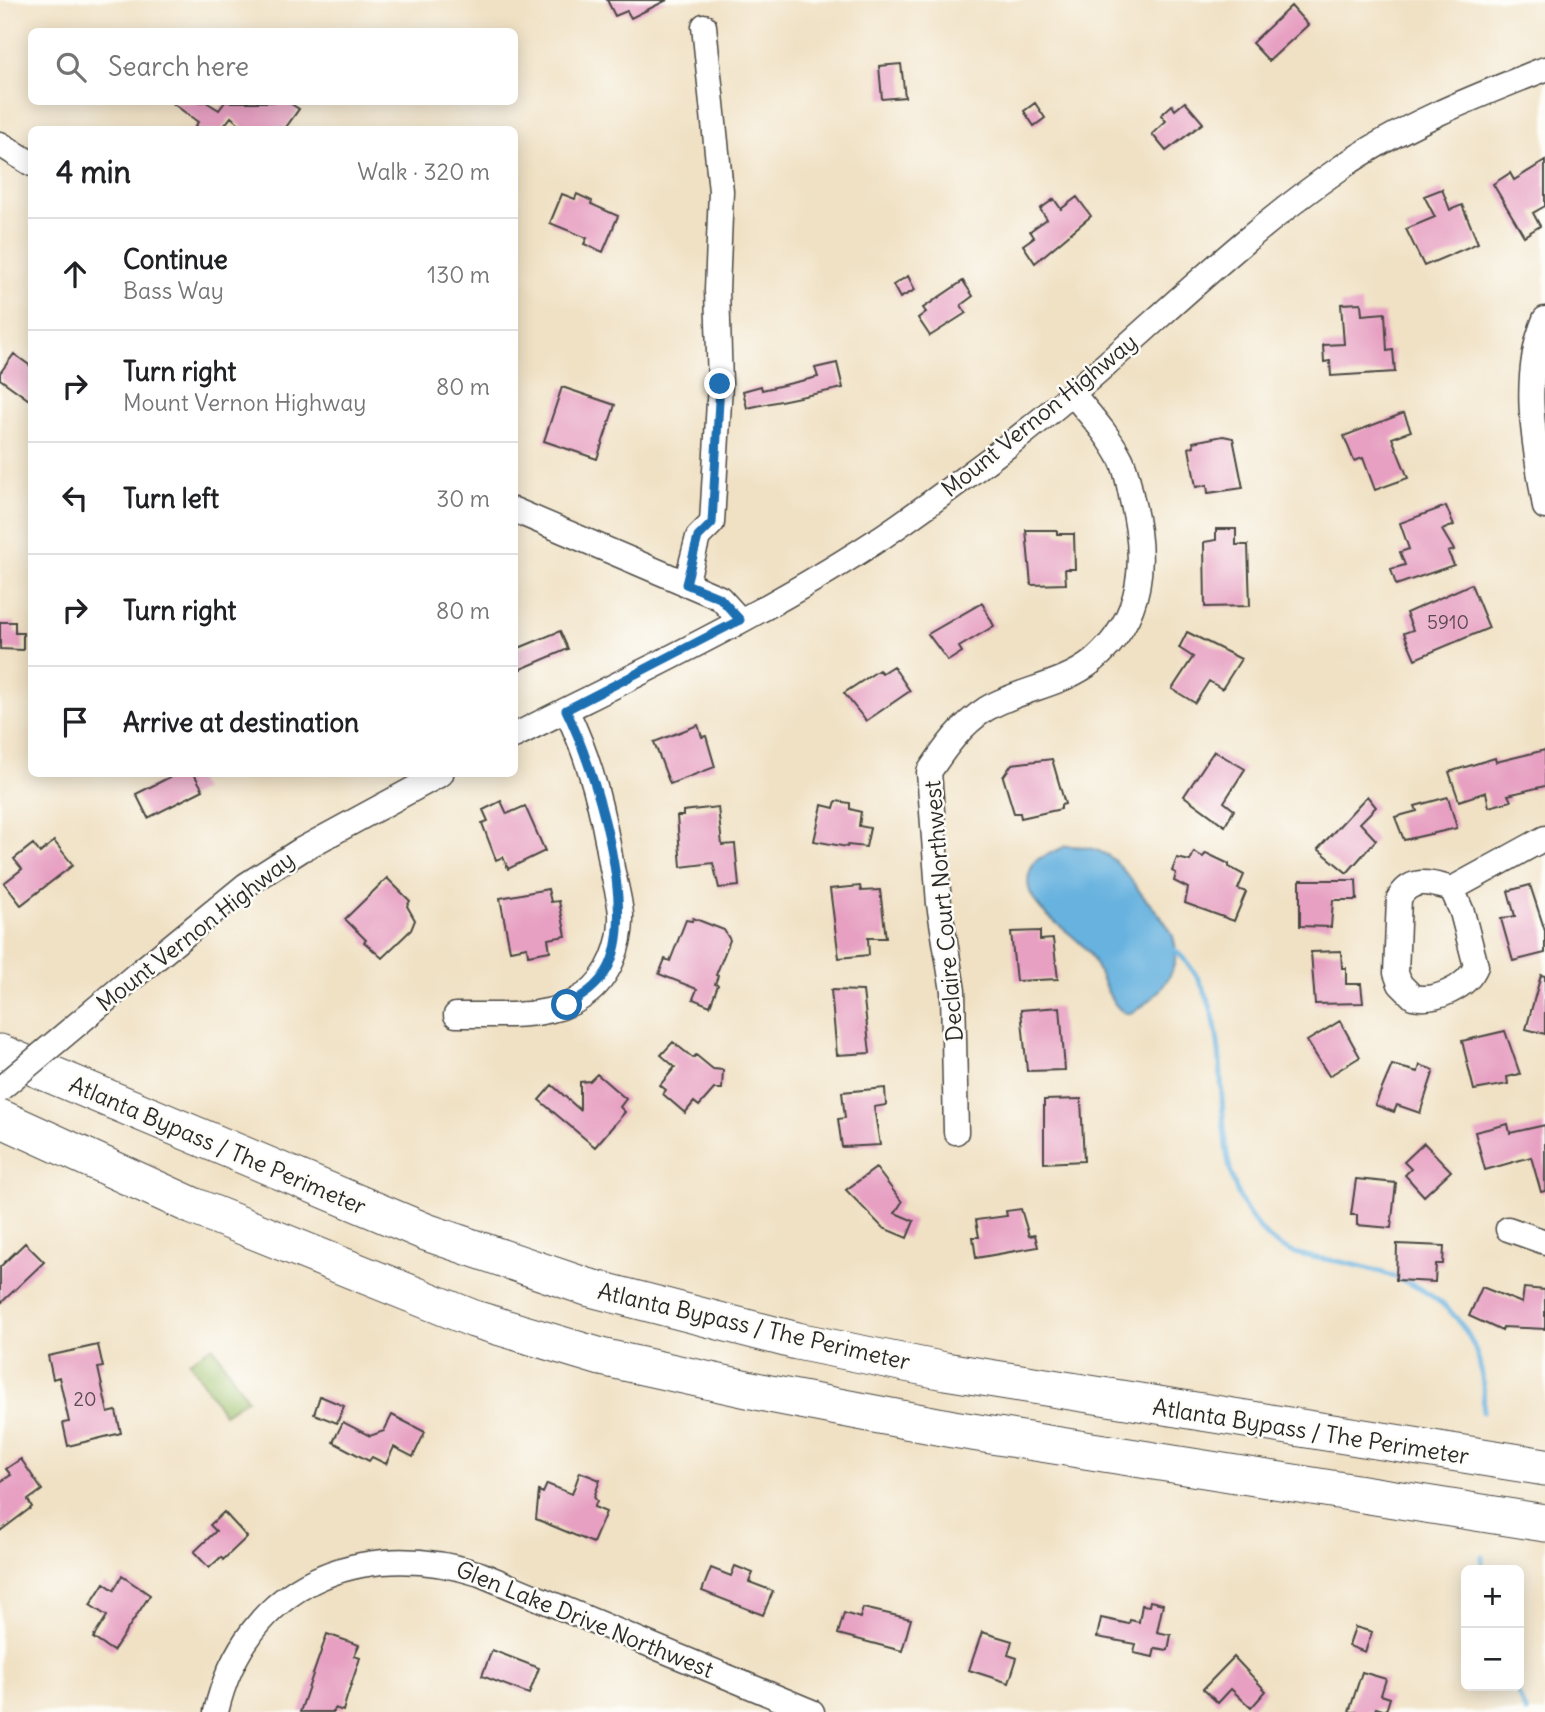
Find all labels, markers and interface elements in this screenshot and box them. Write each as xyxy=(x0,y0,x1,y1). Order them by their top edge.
search box xyxy=(28,28,518,105)
icon: search xyxy=(52,48,90,86)
text: Search here xyxy=(108,50,249,83)
text: 4 min xyxy=(56,153,131,191)
text: Walk · 320 m xyxy=(357,157,490,186)
text: Continue xyxy=(123,243,228,276)
icon: ahead xyxy=(56,255,94,293)
text: 130 m xyxy=(427,260,490,289)
text: Bass Way xyxy=(123,276,224,305)
street label: Mount Vernon Highway xyxy=(935,327,1143,503)
text: Turn right xyxy=(123,355,236,388)
icon: right xyxy=(56,367,94,405)
route end xyxy=(704,368,735,399)
text: 80 m xyxy=(436,372,490,401)
text: Mount Vernon Highway xyxy=(123,388,366,417)
icon: left xyxy=(56,479,94,517)
text: Turn left xyxy=(123,482,219,515)
text: 30 m xyxy=(436,484,490,513)
icon: right xyxy=(56,591,94,629)
text: Turn right xyxy=(123,594,236,627)
text: 80 m xyxy=(436,596,490,625)
house number: 5910 xyxy=(1427,610,1469,634)
icon: arrive xyxy=(56,703,94,741)
text: Arrive at destination xyxy=(123,706,359,739)
street label: Declaire Court Northwest xyxy=(917,779,969,1043)
street label: Mount Vernon Highway xyxy=(90,845,300,1017)
route start xyxy=(551,989,582,1020)
street label: Atlanta Bypass / The Perimeter xyxy=(65,1069,371,1221)
street label: Atlanta Bypass / The Perimeter xyxy=(595,1276,914,1376)
house number: 20 xyxy=(74,1387,96,1411)
street label: Atlanta Bypass / The Perimeter xyxy=(1151,1392,1472,1470)
street label: Glen Lake Drive Northwest xyxy=(452,1554,718,1684)
map controls xyxy=(1461,1565,1524,1691)
button: + xyxy=(1461,1565,1524,1628)
button: − xyxy=(1461,1628,1524,1691)

